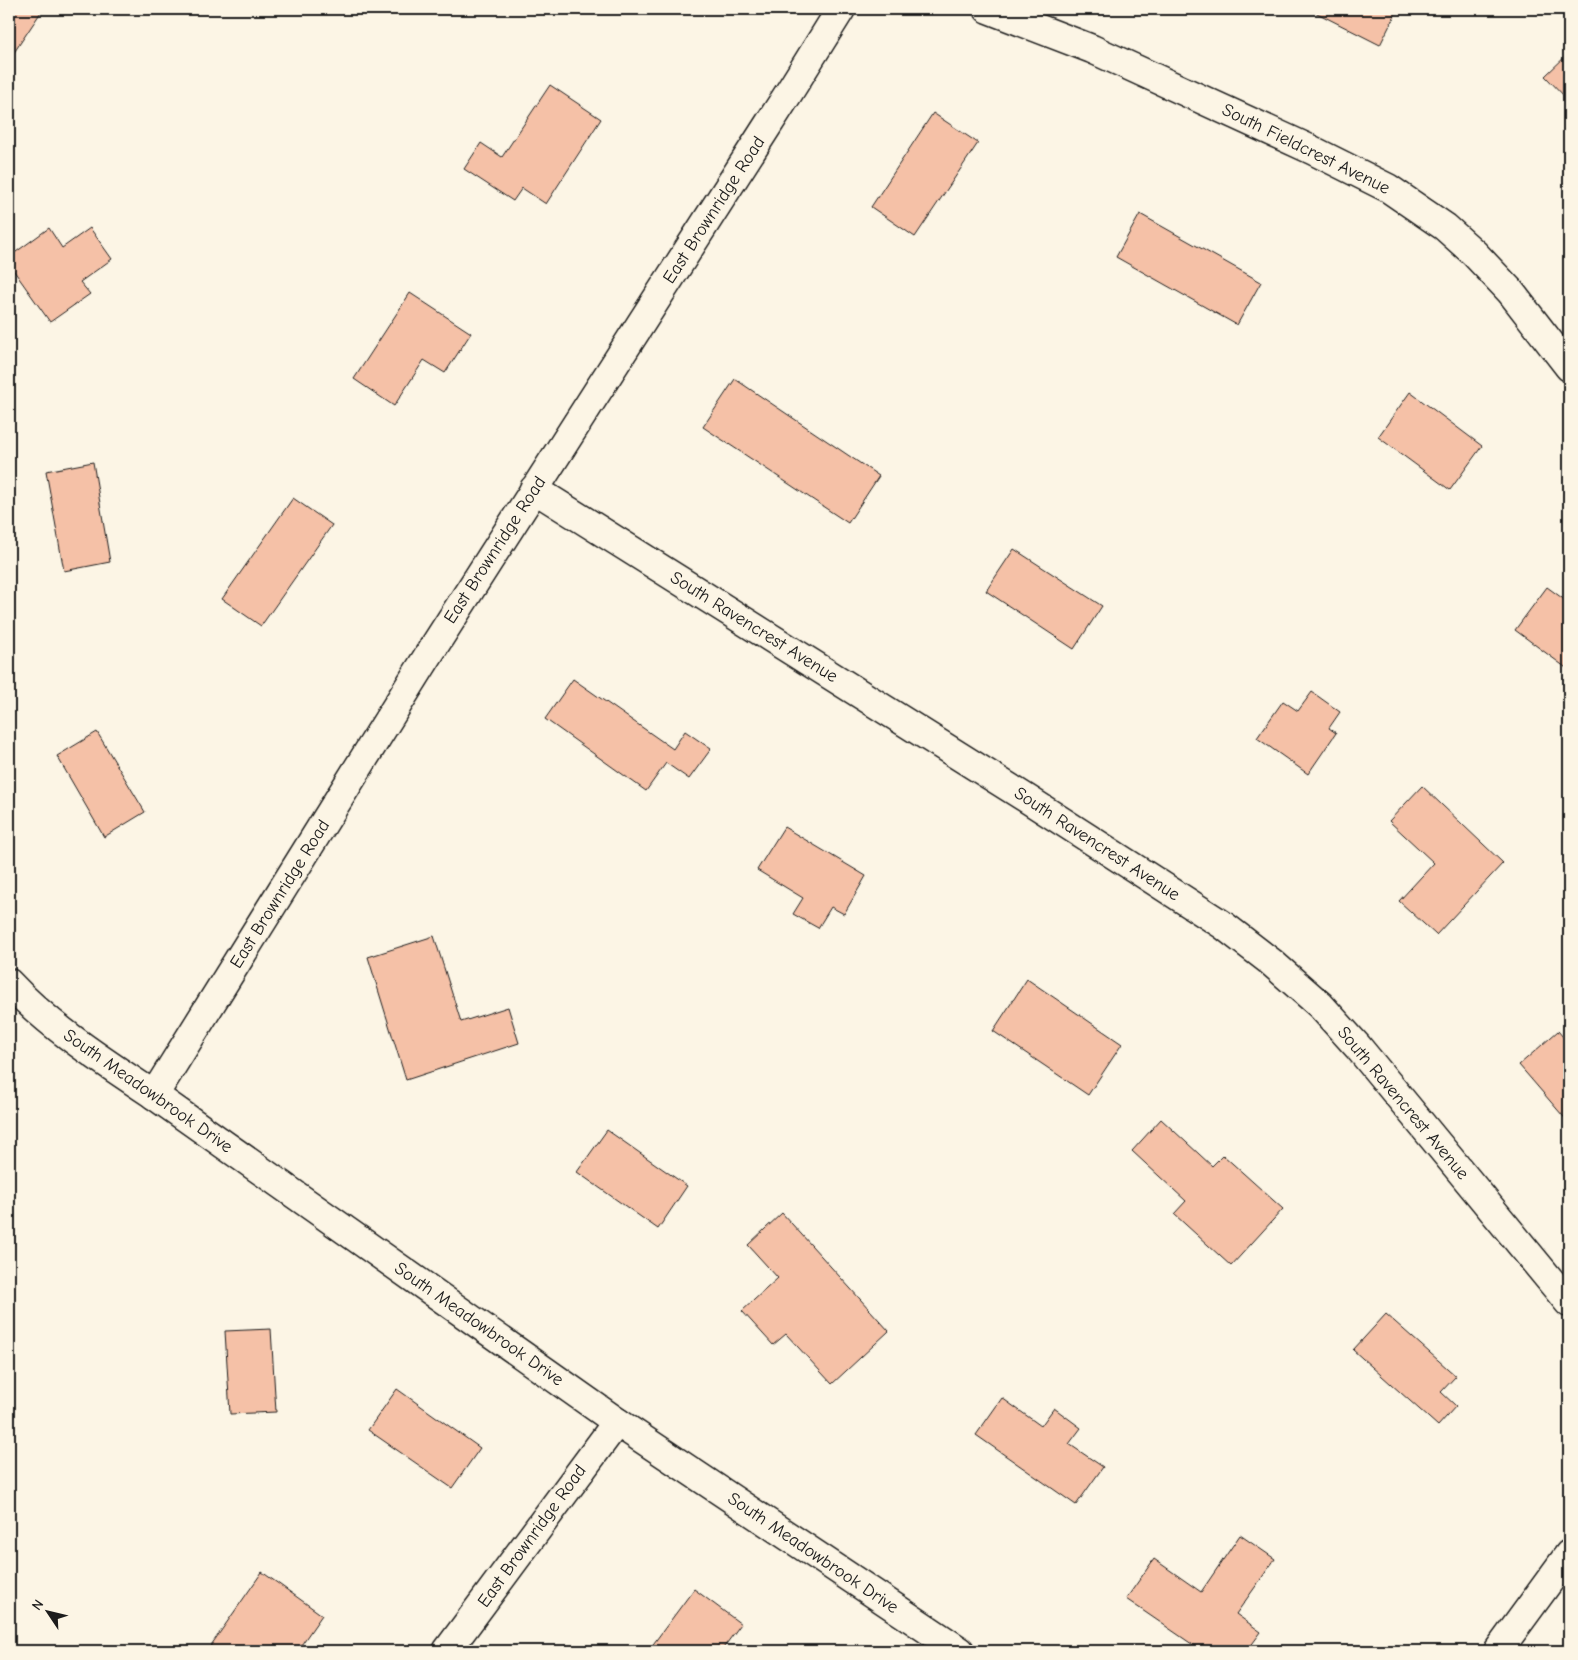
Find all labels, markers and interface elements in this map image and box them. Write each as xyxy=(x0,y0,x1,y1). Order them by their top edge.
street label: South Fieldcrest Avenue xyxy=(1219,99,1393,199)
street label: East Brownridge Road xyxy=(659,133,769,287)
street label: East Brownridge Road xyxy=(440,473,550,627)
street label: South Ravencrest Avenue xyxy=(666,567,842,687)
street label: South Ravencrest Avenue xyxy=(1010,783,1184,905)
street label: East Brownridge Road xyxy=(226,816,334,972)
street label: South Ravencrest Avenue xyxy=(1333,1022,1473,1184)
street label: South Meadowbrook Drive xyxy=(59,1025,237,1157)
street label: South Meadowbrook Drive xyxy=(390,1258,568,1390)
street label: East Brownridge Road xyxy=(473,1461,591,1611)
street label: South Meadowbrook Drive xyxy=(724,1488,902,1618)
north arrow xyxy=(22,1588,72,1638)
text: N xyxy=(28,1596,47,1613)

